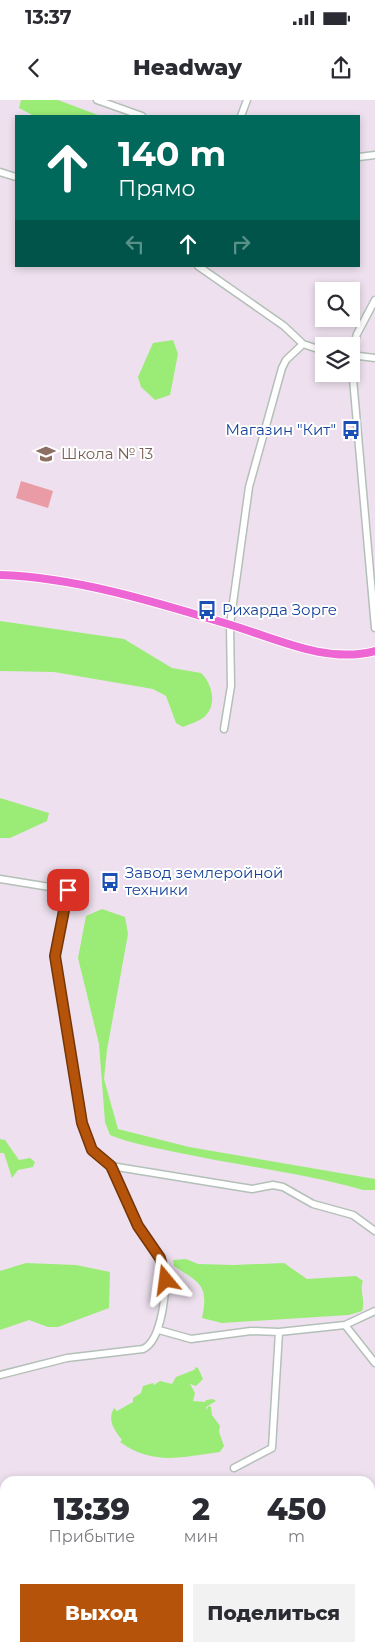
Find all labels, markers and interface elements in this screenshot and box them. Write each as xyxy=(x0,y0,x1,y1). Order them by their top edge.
text: 13:37 xyxy=(25,6,72,29)
icon: back xyxy=(20,54,48,82)
text: Headway xyxy=(133,54,242,81)
icon: share xyxy=(327,54,355,82)
text: 140 m xyxy=(118,132,226,175)
icon: ahead xyxy=(35,135,100,200)
text: Прямо xyxy=(118,175,196,202)
icon: left xyxy=(121,230,149,258)
icon: ahead xyxy=(174,230,202,258)
icon: right xyxy=(227,230,255,258)
map controls xyxy=(315,282,360,382)
button: search xyxy=(315,282,360,327)
button: layers xyxy=(315,337,360,382)
bus stop icon: Магазин "Кит" xyxy=(340,419,362,441)
place label: Магазин "Кит" xyxy=(226,420,336,439)
school or university icon: Школа № 13 xyxy=(35,443,57,465)
place label: Школа № 13 xyxy=(61,444,153,463)
bus stop icon: Рихарда Зорге xyxy=(196,599,218,621)
place label: Рихарда Зорге xyxy=(222,600,337,619)
place label: Завод землеройной техники xyxy=(125,863,283,899)
pin xyxy=(47,869,89,911)
bus stop icon: Завод землеройной техники xyxy=(99,871,121,893)
icon: arrive xyxy=(54,876,82,904)
position arrow xyxy=(139,1253,191,1305)
text: 13:39 xyxy=(54,1491,130,1528)
text: 2 xyxy=(192,1491,210,1528)
text: 450 xyxy=(267,1491,326,1528)
text: Прибытие xyxy=(49,1527,135,1546)
text: мин xyxy=(184,1527,218,1546)
text: m xyxy=(288,1527,305,1546)
button: Выход xyxy=(20,1584,183,1642)
button: Поделиться xyxy=(193,1584,355,1642)

